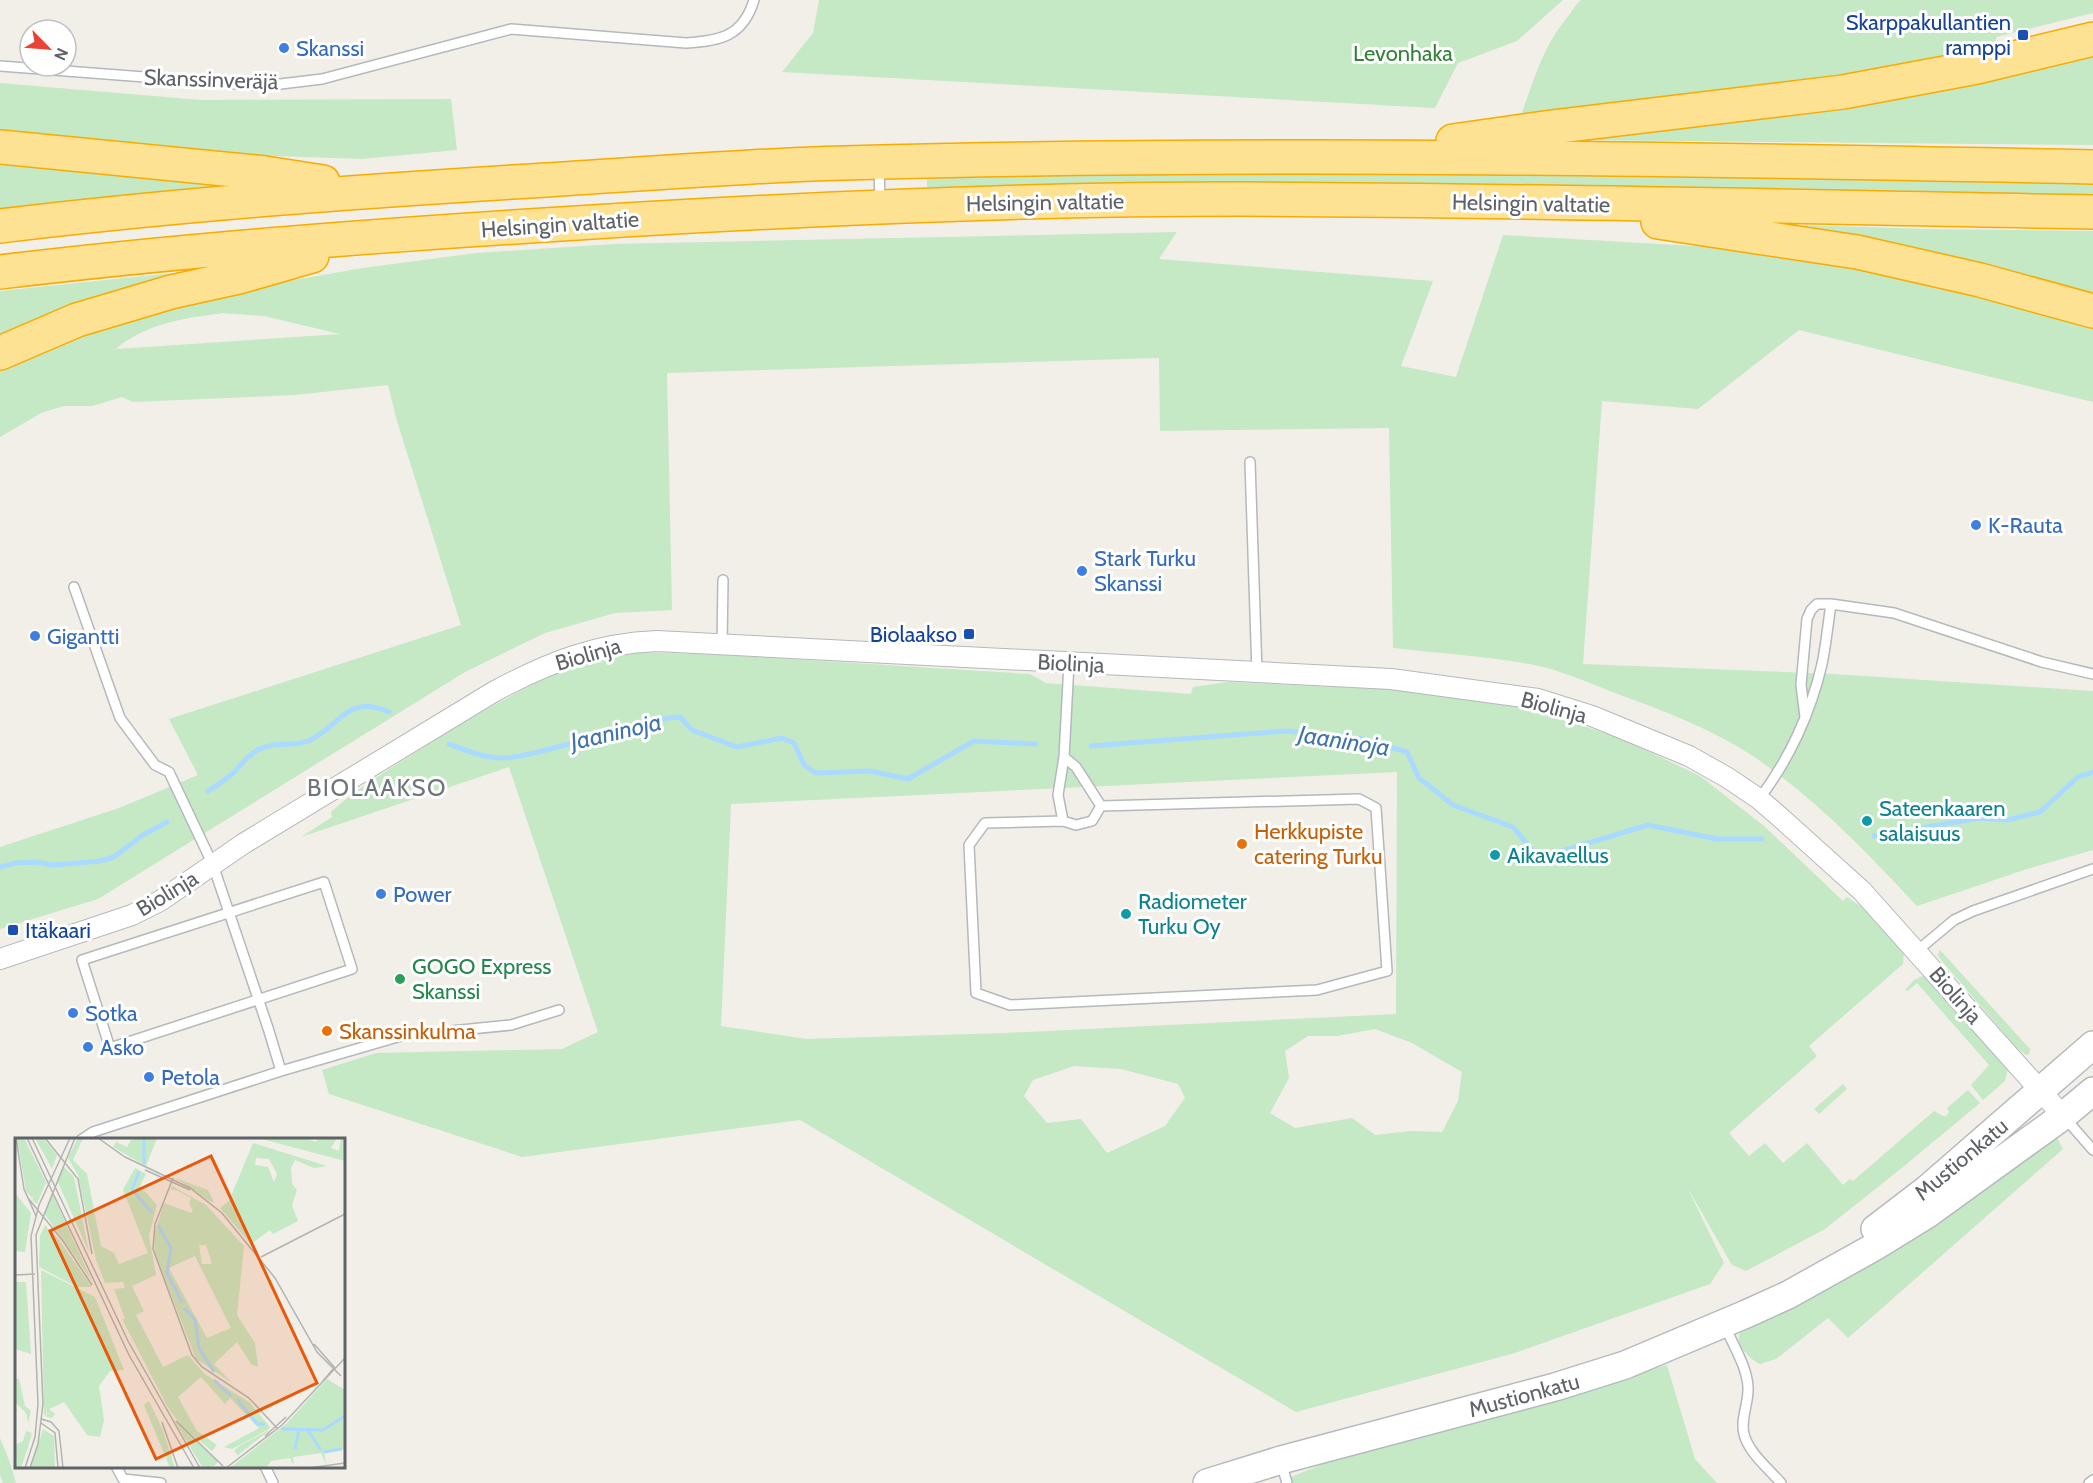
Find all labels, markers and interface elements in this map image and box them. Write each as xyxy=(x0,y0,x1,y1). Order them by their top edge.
place label: Skarppakullantien ramppi xyxy=(1846,9,2011,61)
north arrow xyxy=(18,18,78,78)
marker: Skarppakullantien ramppi xyxy=(2016,28,2030,42)
place label: Skanssi xyxy=(296,35,364,62)
park label: Levonhaka xyxy=(1353,40,1453,67)
marker: Skanssi xyxy=(277,41,291,55)
text: N xyxy=(50,45,72,63)
street label: Skanssinveräjä xyxy=(143,64,279,95)
street label: Helsingin valtatie xyxy=(966,188,1124,217)
street label: Helsingin valtatie xyxy=(1452,189,1610,218)
street label: Helsingin valtatie xyxy=(480,206,640,243)
place label: K-Rauta xyxy=(1988,512,2063,539)
marker: K-Rauta xyxy=(1969,518,1983,532)
place label: Stark Turku Skanssi xyxy=(1094,545,1196,597)
marker: Stark Turku Skanssi xyxy=(1075,564,1089,578)
place label: Biolaakso xyxy=(870,621,957,648)
place label: Gigantti xyxy=(47,623,119,650)
marker: Biolaakso xyxy=(962,627,976,641)
marker: Gigantti xyxy=(28,629,42,643)
street label: Biolinja xyxy=(552,632,625,677)
street label: Biolinja xyxy=(1037,648,1106,679)
street label: Biolinja xyxy=(1518,686,1590,729)
water label: Jaaninoja xyxy=(566,707,664,756)
water label: Jaaninoja xyxy=(1294,719,1392,762)
district label: BIOLAAKSO xyxy=(307,773,447,802)
place label: Sateenkaaren salaisuus xyxy=(1879,795,2005,847)
marker: Sateenkaaren salaisuus xyxy=(1860,814,1874,828)
place label: Herkkupiste catering Turku xyxy=(1254,818,1382,870)
marker: Herkkupiste catering Turku xyxy=(1235,837,1249,851)
place label: Aikavaellus xyxy=(1507,842,1609,869)
marker: Aikavaellus xyxy=(1488,848,1502,862)
street label: Biolinja xyxy=(132,864,203,922)
place label: Power xyxy=(393,881,451,908)
marker: Power xyxy=(374,887,388,901)
place label: Radiometer Turku Oy xyxy=(1138,888,1247,940)
marker: Radiometer Turku Oy xyxy=(1119,907,1133,921)
place label: Itäkaari xyxy=(25,917,91,944)
marker: Itäkaari xyxy=(6,923,20,937)
place label: GOGO Express Skanssi xyxy=(412,953,551,1005)
street label: Biolinja xyxy=(1923,961,1988,1030)
marker: GOGO Express Skanssi xyxy=(393,972,407,986)
place label: Sotka xyxy=(85,1000,138,1027)
marker: Sotka xyxy=(66,1006,80,1020)
place label: Skanssinkulma xyxy=(339,1018,476,1045)
marker: Skanssinkulma xyxy=(320,1024,334,1038)
place label: Asko xyxy=(100,1034,144,1061)
marker: Asko xyxy=(81,1040,95,1054)
place label: Petola xyxy=(161,1064,220,1091)
marker: Petola xyxy=(142,1070,156,1084)
street label: Mustionkatu xyxy=(1909,1112,2014,1206)
inset map xyxy=(15,1138,345,1468)
street label: Mustionkatu xyxy=(1466,1368,1583,1423)

